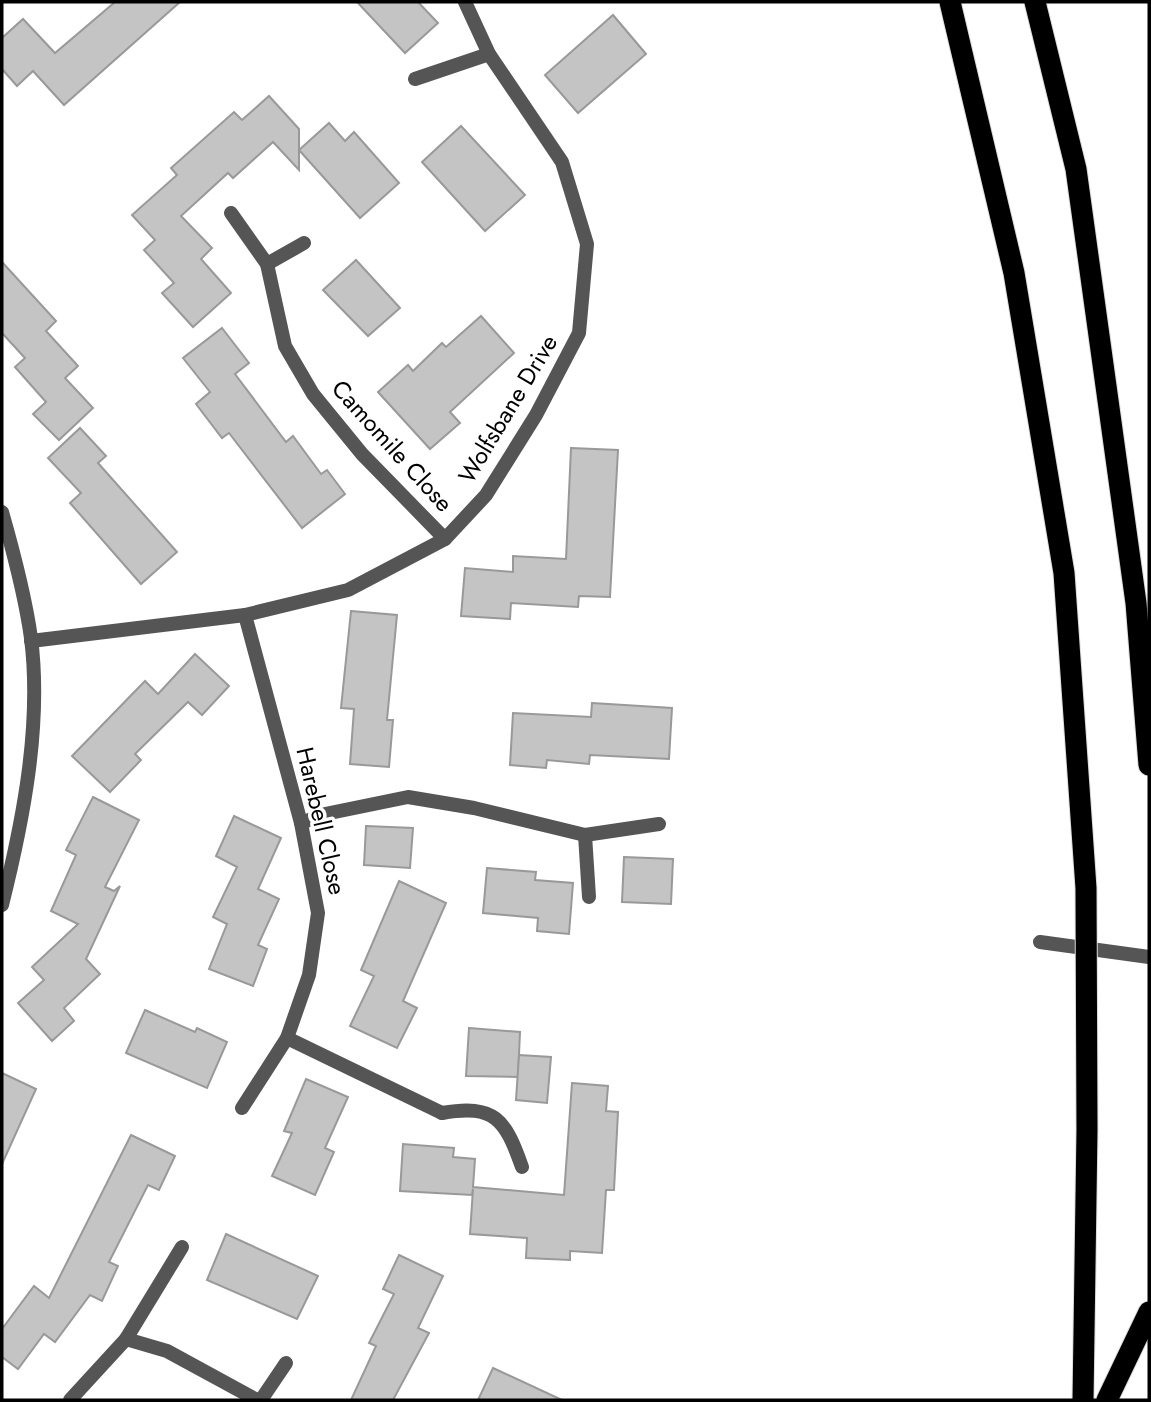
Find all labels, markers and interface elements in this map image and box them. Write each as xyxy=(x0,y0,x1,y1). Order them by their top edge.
street label: Wolfsbane Drive xyxy=(449,328,566,490)
street label: Camomile Close xyxy=(324,372,461,519)
street label: Harebell Close xyxy=(288,744,355,898)

